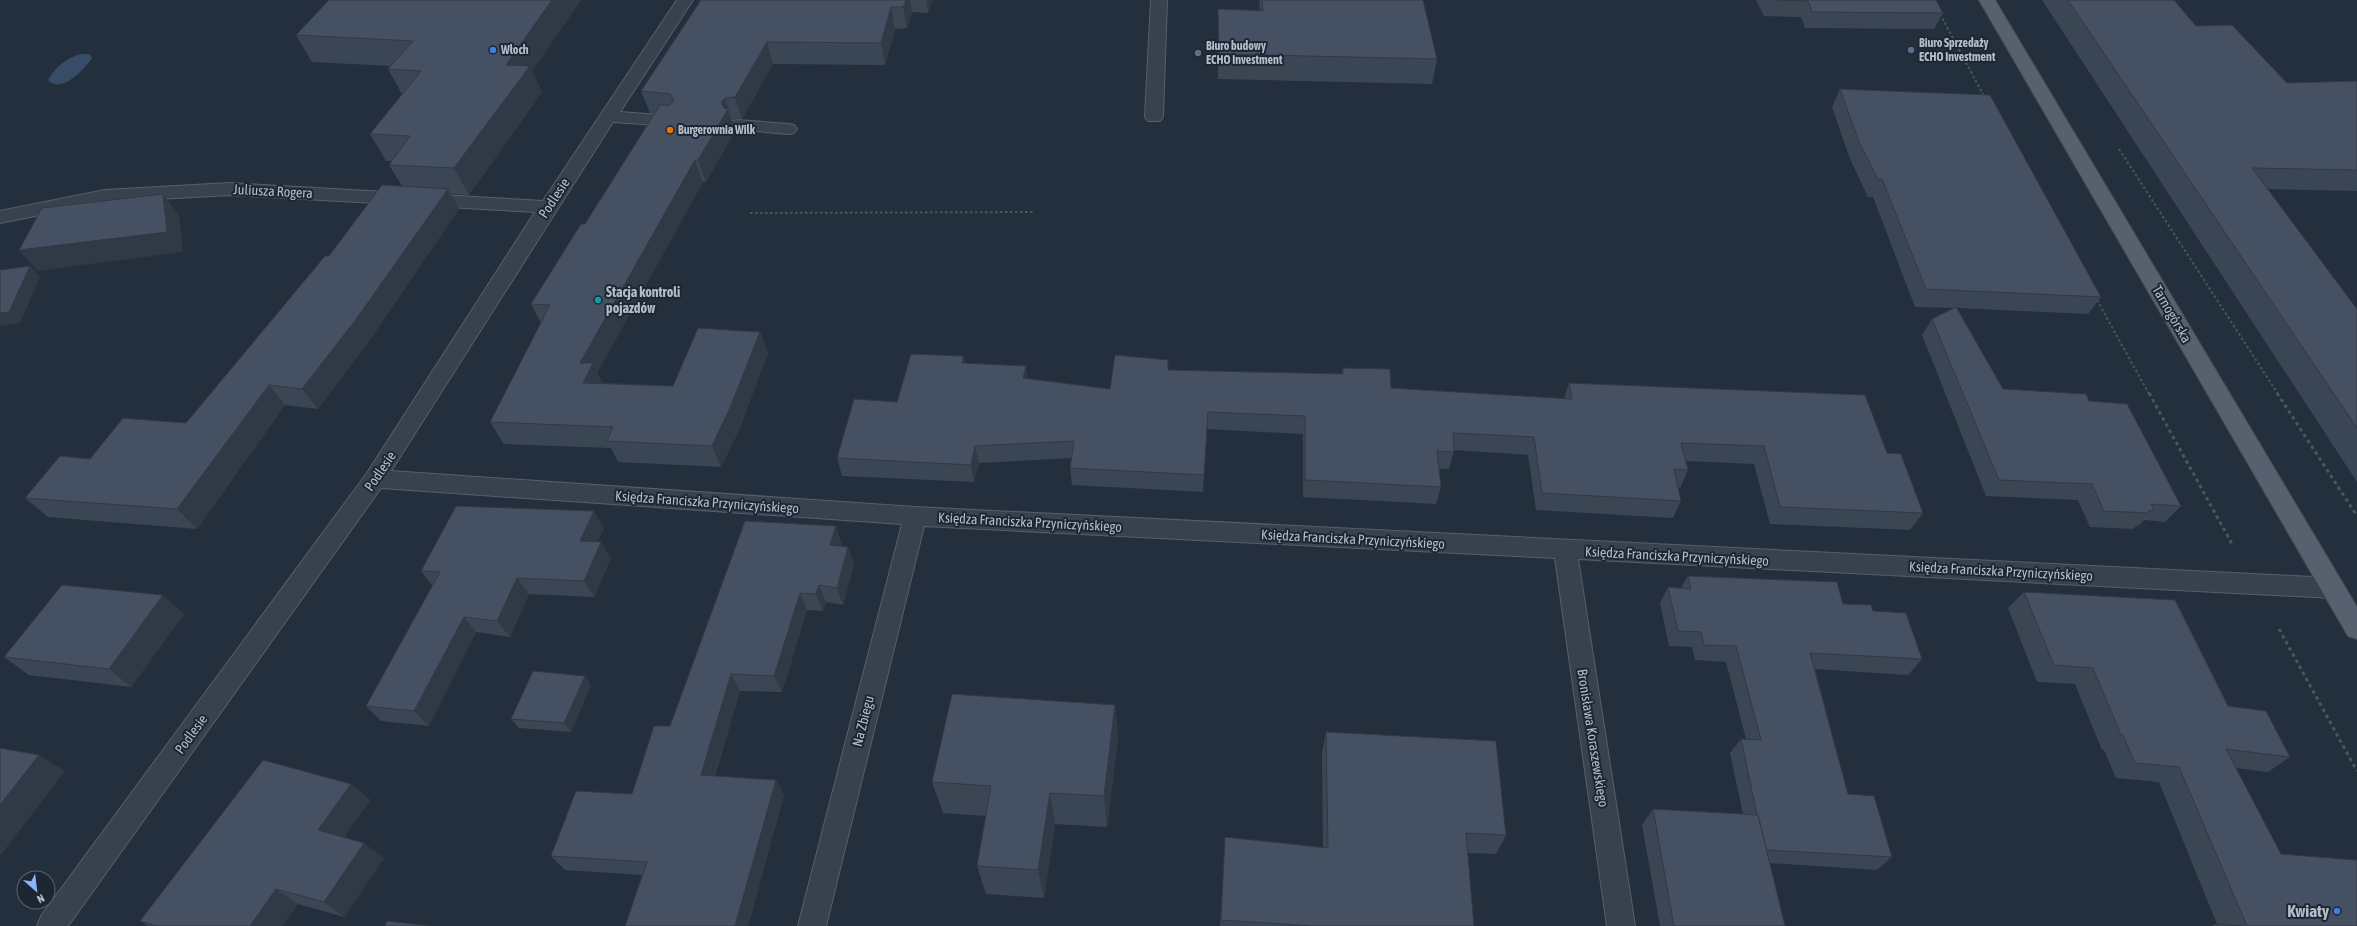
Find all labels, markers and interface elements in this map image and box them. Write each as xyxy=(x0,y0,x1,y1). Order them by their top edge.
place label: Biuro Sprzedaży ECHO Investment xyxy=(1919,36,1996,64)
place label: Biuro budowy ECHO Investment xyxy=(1206,39,1283,67)
place label: Włoch xyxy=(500,43,529,57)
marker: Włoch xyxy=(488,45,498,55)
marker: Biuro Sprzedaży ECHO Investment xyxy=(1906,45,1916,55)
marker: Biuro budowy ECHO Investment xyxy=(1193,48,1203,58)
place label: Burgerownia Wilk xyxy=(678,123,756,137)
marker: Burgerownia Wilk xyxy=(665,125,675,135)
street label: Podlesie xyxy=(535,175,573,221)
street label: Juliusza Rogera xyxy=(233,181,313,201)
street label: Tarnogórska xyxy=(2149,283,2195,345)
place label: Stacja kontroli pojazdów xyxy=(606,284,680,316)
marker: Stacja kontroli pojazdów xyxy=(593,295,603,305)
street label: Podlesie xyxy=(361,448,399,494)
street label: Księdza Franciszka Przyniczyńskiego xyxy=(615,488,799,516)
street label: Księdza Franciszka Przyniczyńskiego xyxy=(938,509,1122,535)
street label: Księdza Franciszka Przyniczyńskiego xyxy=(1261,526,1445,552)
street label: Księdza Franciszka Przyniczyńskiego xyxy=(1585,543,1769,569)
street label: Księdza Franciszka Przyniczyńskiego xyxy=(1909,558,2093,584)
street label: Bronisława Koraszewskiego xyxy=(1574,668,1612,808)
street label: Na Zbiegu xyxy=(849,694,877,748)
street label: Podlesie xyxy=(171,711,211,757)
north arrow xyxy=(16,870,56,910)
text: N xyxy=(35,892,46,906)
place label: Kwiaty xyxy=(2287,901,2329,921)
marker: Kwiaty xyxy=(2332,906,2342,916)

